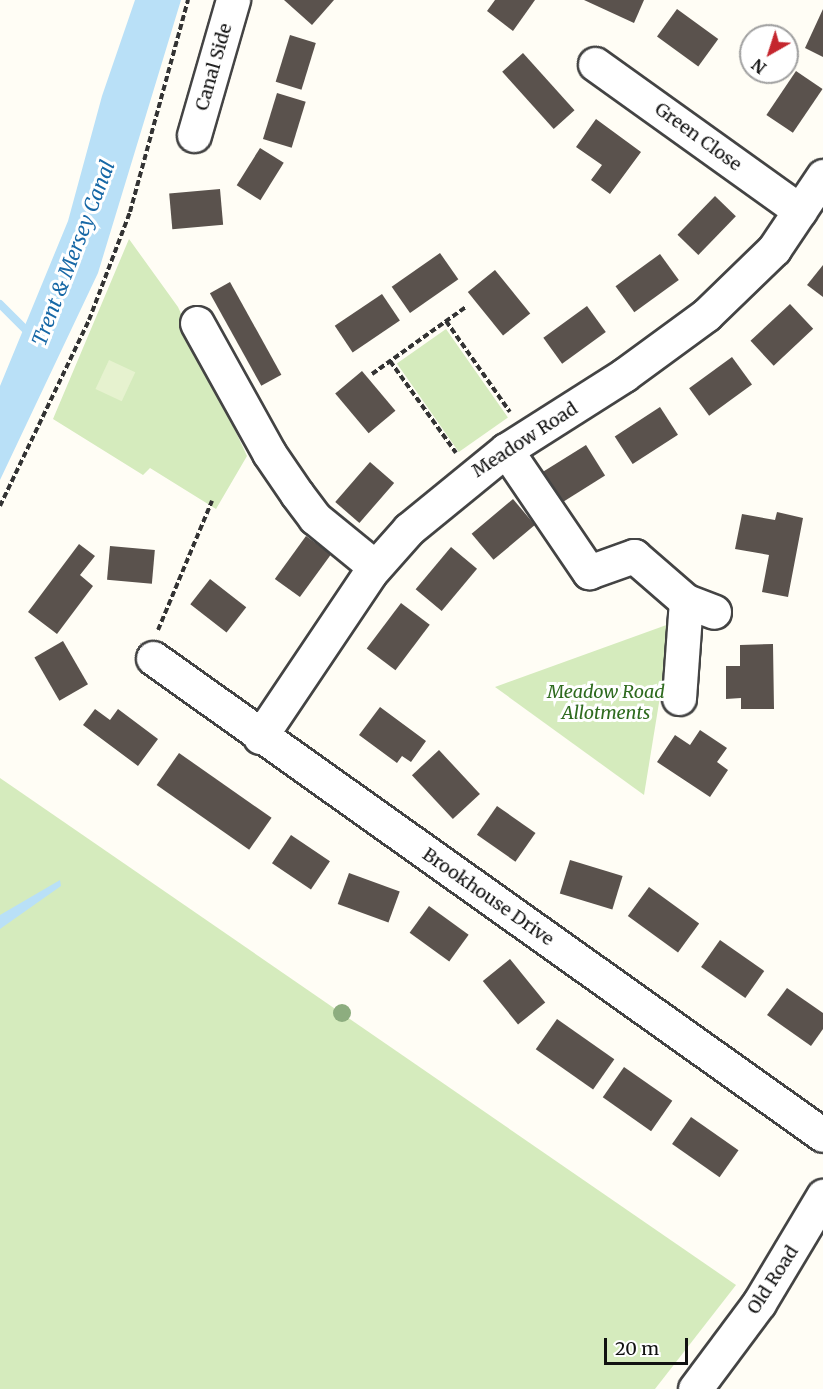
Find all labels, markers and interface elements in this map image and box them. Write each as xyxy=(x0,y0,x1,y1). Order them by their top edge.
street label: Canal Side xyxy=(191,21,237,113)
north arrow xyxy=(739,24,799,84)
text: N xyxy=(748,55,770,78)
street label: Green Close xyxy=(650,98,746,176)
water label: Trent & Mersey Canal xyxy=(27,157,119,349)
street label: Meadow Road xyxy=(468,398,582,482)
park label: Meadow Road Allotments xyxy=(547,682,665,724)
street label: Brookhouse Drive xyxy=(418,844,558,950)
street label: Old Road xyxy=(743,1242,803,1318)
scale bar xyxy=(607,1326,691,1364)
text: 20 m xyxy=(615,1337,659,1360)

